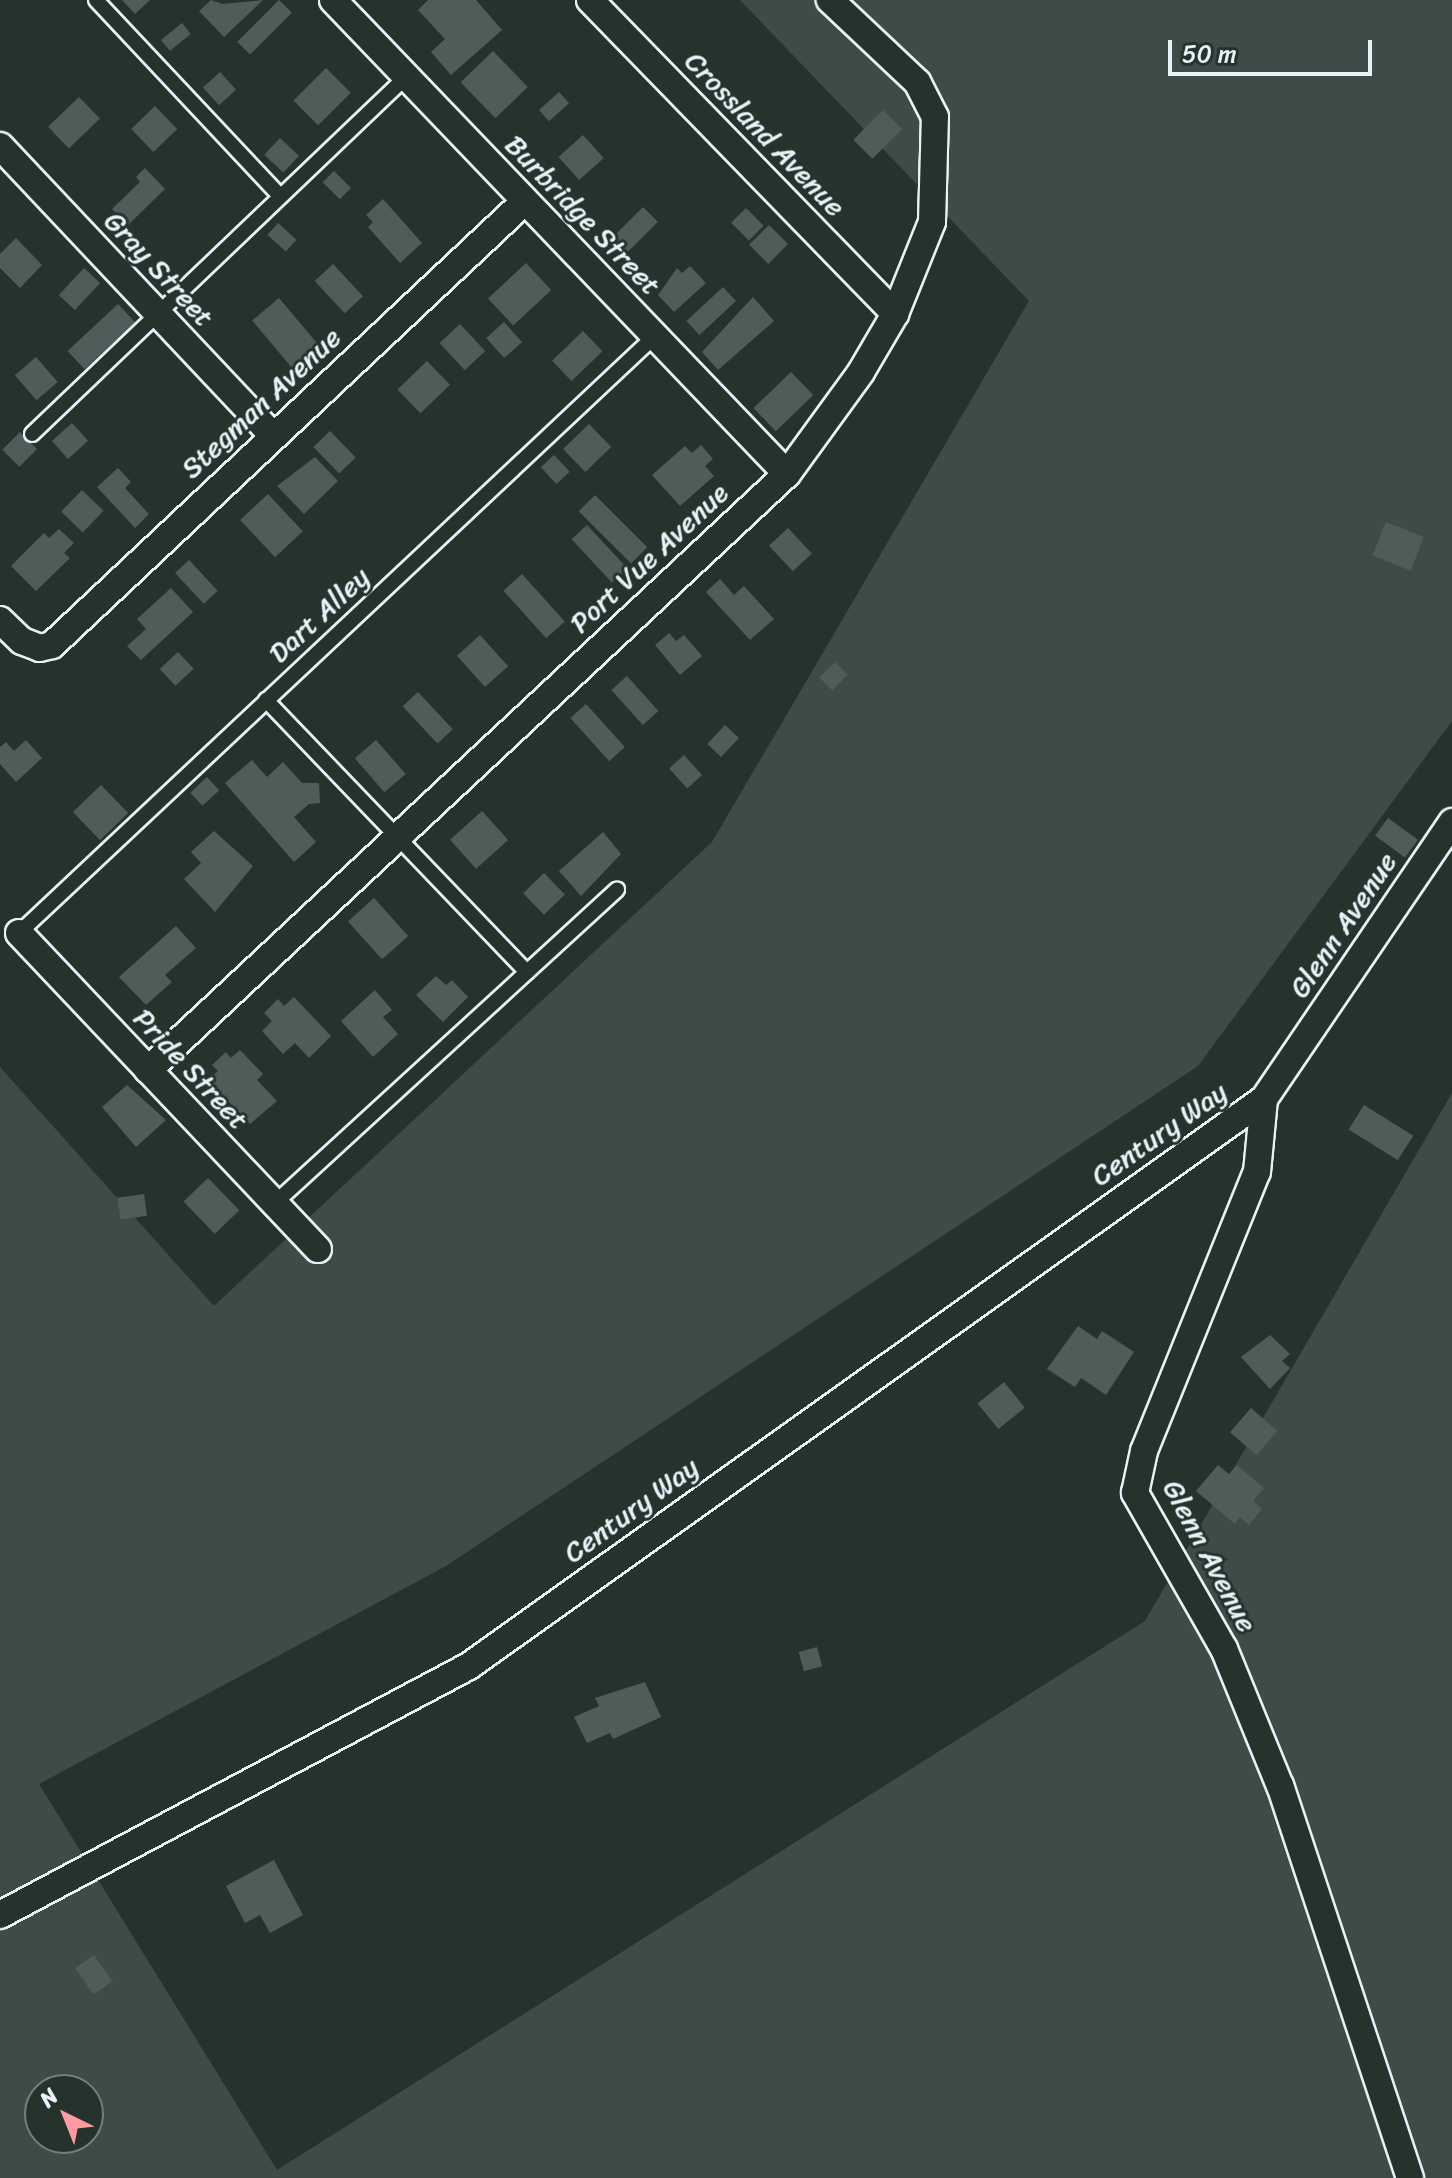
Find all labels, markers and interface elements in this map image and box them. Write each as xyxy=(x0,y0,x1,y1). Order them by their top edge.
scale bar xyxy=(1172,24,1376,74)
text: 50 m xyxy=(1182,33,1237,75)
street label: Crossland Avenue xyxy=(678,45,852,223)
street label: Burbridge Street xyxy=(498,128,668,302)
street label: Gray Street xyxy=(97,204,221,334)
street label: Stegman Avenue xyxy=(174,321,348,485)
street label: Port Vue Avenue xyxy=(563,476,735,640)
street label: Dart Alley xyxy=(262,560,376,670)
street label: Glenn Avenue xyxy=(1282,846,1404,1004)
street label: Pride Street xyxy=(126,1001,256,1137)
street label: Century Way xyxy=(1085,1075,1233,1193)
street label: Century Way xyxy=(557,1450,705,1570)
street label: Glenn Avenue xyxy=(1156,1474,1264,1638)
north arrow xyxy=(24,2074,104,2154)
text: N xyxy=(30,2078,68,2117)

